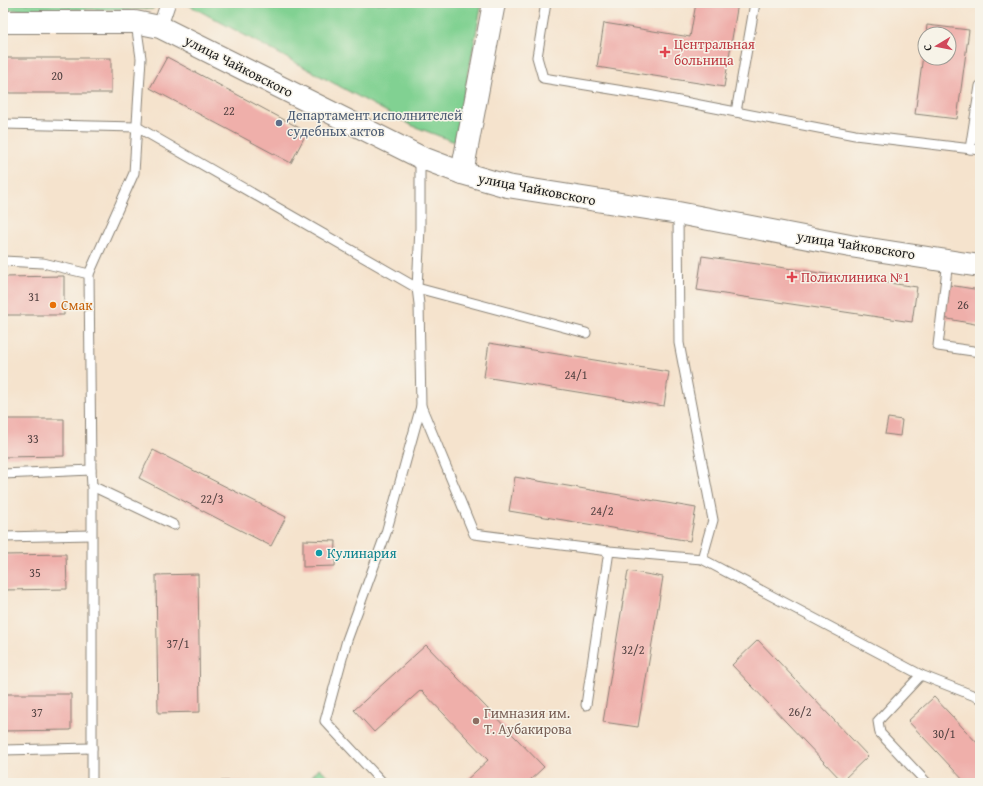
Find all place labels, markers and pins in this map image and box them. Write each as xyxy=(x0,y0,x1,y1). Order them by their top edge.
place label: Центральная больница xyxy=(674,34,755,70)
marker: Центральная больница xyxy=(659,46,671,58)
place label: Департамент исполнителей судебных актов xyxy=(286,105,462,141)
marker: Департамент исполнителей судебных актов xyxy=(274,118,284,128)
place label: Поликлиника №1 xyxy=(801,267,910,287)
marker: Поликлиника №1 xyxy=(786,271,798,283)
place label: Смак xyxy=(61,295,93,315)
marker: Смак xyxy=(48,300,58,310)
place label: Кулинария xyxy=(327,543,397,563)
marker: Кулинария xyxy=(314,548,324,558)
place label: Гимназия им. Т. Аубакирова xyxy=(484,703,572,739)
marker: Гимназия им. Т. Аубакирова xyxy=(471,716,481,726)

